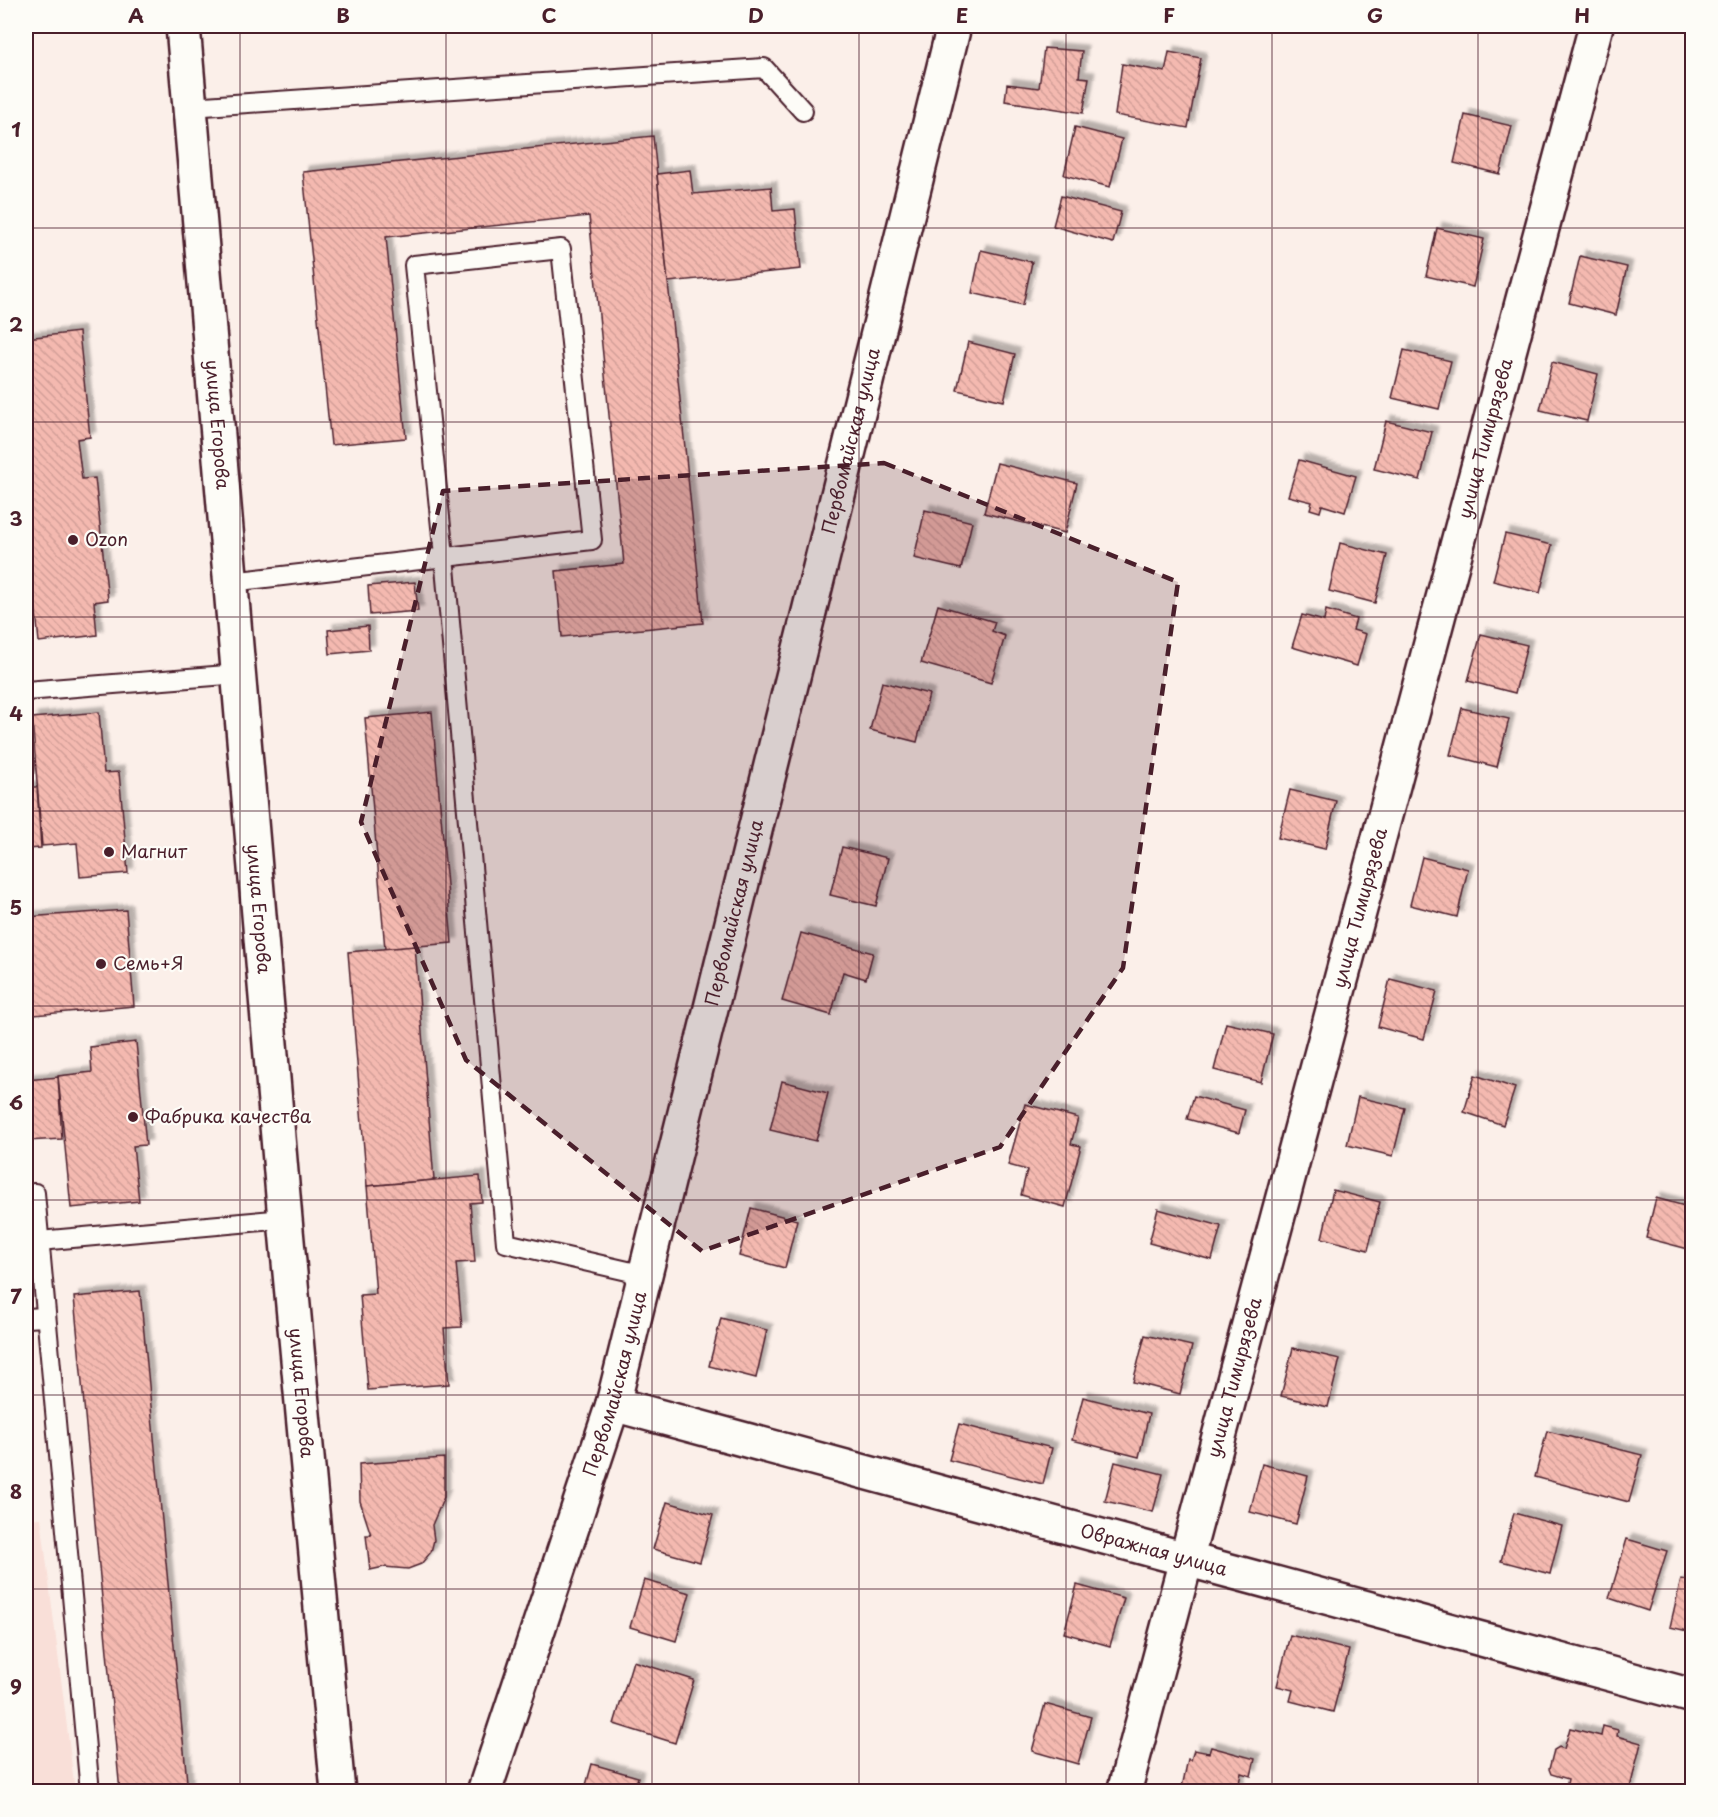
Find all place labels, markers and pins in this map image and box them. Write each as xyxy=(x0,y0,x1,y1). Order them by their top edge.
place label: Ozon xyxy=(85,525,128,552)
marker: Ozon xyxy=(66,533,80,547)
place label: Магнит xyxy=(121,837,188,864)
marker: Магнит xyxy=(102,845,116,859)
place label: Семь+Я xyxy=(113,949,184,976)
marker: Семь+Я xyxy=(94,957,108,971)
place label: Фабрика качества xyxy=(145,1102,312,1129)
marker: Фабрика качества xyxy=(126,1110,140,1124)

